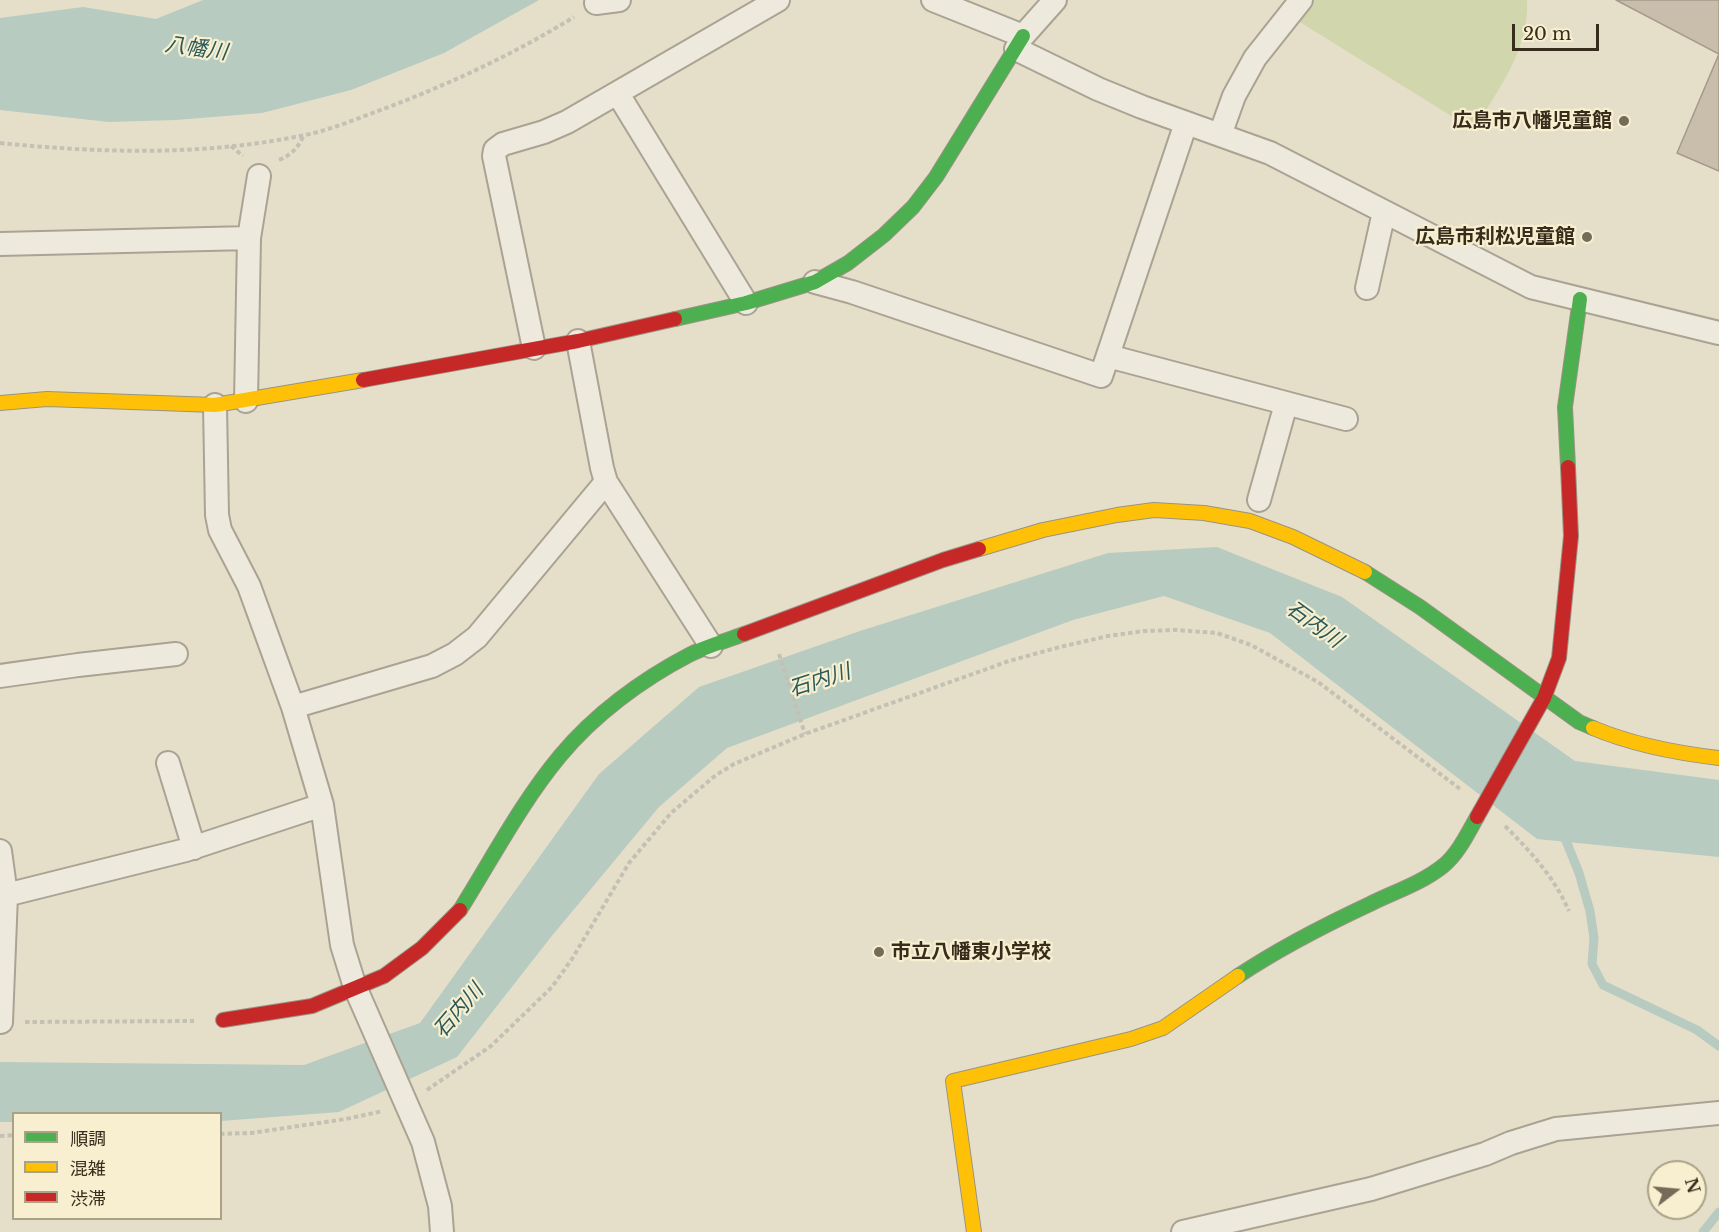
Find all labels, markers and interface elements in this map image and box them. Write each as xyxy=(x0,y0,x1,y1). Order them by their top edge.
scale bar xyxy=(1515,12,1602,50)
text: 20 m xyxy=(1523,23,1571,45)
water label: 八幡川 xyxy=(163,32,229,66)
place label: 広島市八幡児童館 xyxy=(1452,109,1612,133)
marker: 広島市八幡児童館 xyxy=(1617,114,1631,128)
place label: 広島市利松児童館 xyxy=(1415,225,1575,249)
marker: 広島市利松児童館 xyxy=(1580,230,1594,244)
water label: 石内川 xyxy=(1281,596,1347,654)
water label: 石内川 xyxy=(786,659,854,703)
place label: 市立八幡東小学校 xyxy=(891,940,1051,964)
marker: 市立八幡東小学校 xyxy=(872,945,886,959)
water label: 石内川 xyxy=(429,979,489,1043)
legend xyxy=(12,1112,222,1220)
text: 順調 xyxy=(70,1128,106,1150)
text: 混雑 xyxy=(70,1158,106,1180)
north arrow xyxy=(1647,1160,1707,1220)
text: N xyxy=(1681,1176,1704,1196)
text: 渋滞 xyxy=(70,1188,106,1210)

